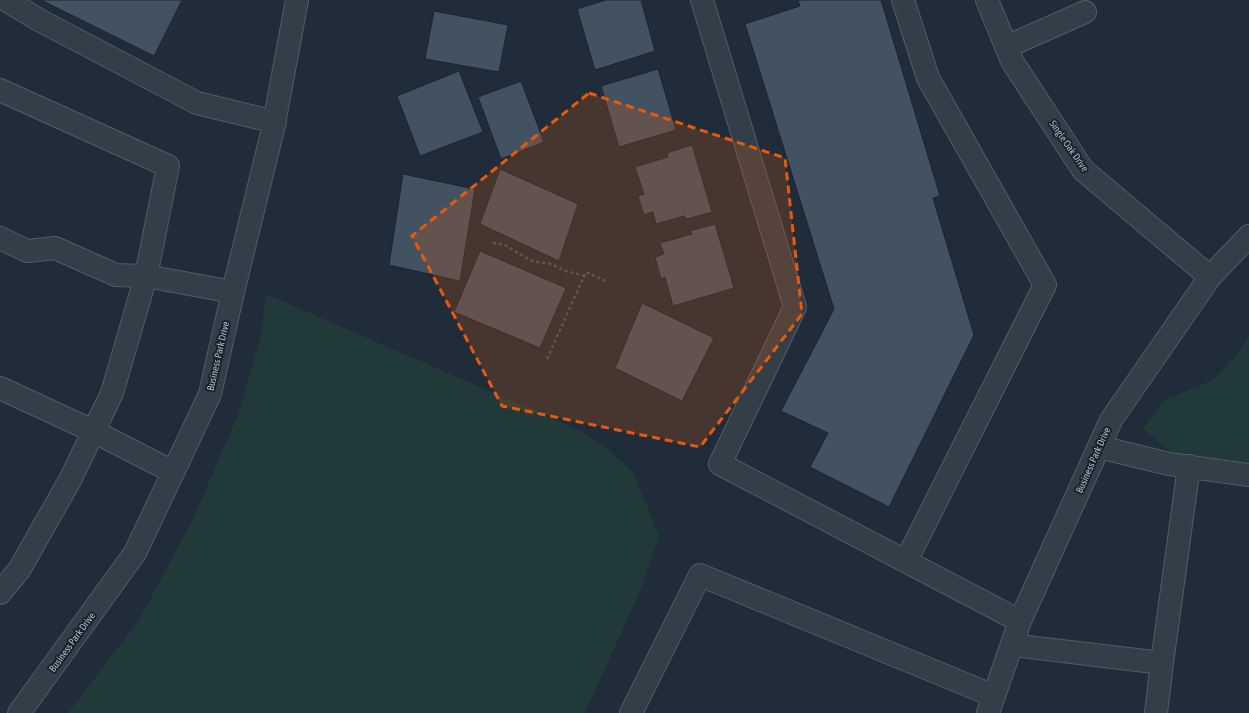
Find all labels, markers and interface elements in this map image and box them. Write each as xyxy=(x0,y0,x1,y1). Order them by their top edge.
street label: Single Oak Drive xyxy=(1047,118,1091,174)
street label: Business Park Drive xyxy=(205,320,231,392)
street label: Business Park Drive xyxy=(1074,425,1113,495)
street label: Business Park Drive xyxy=(47,610,97,674)

